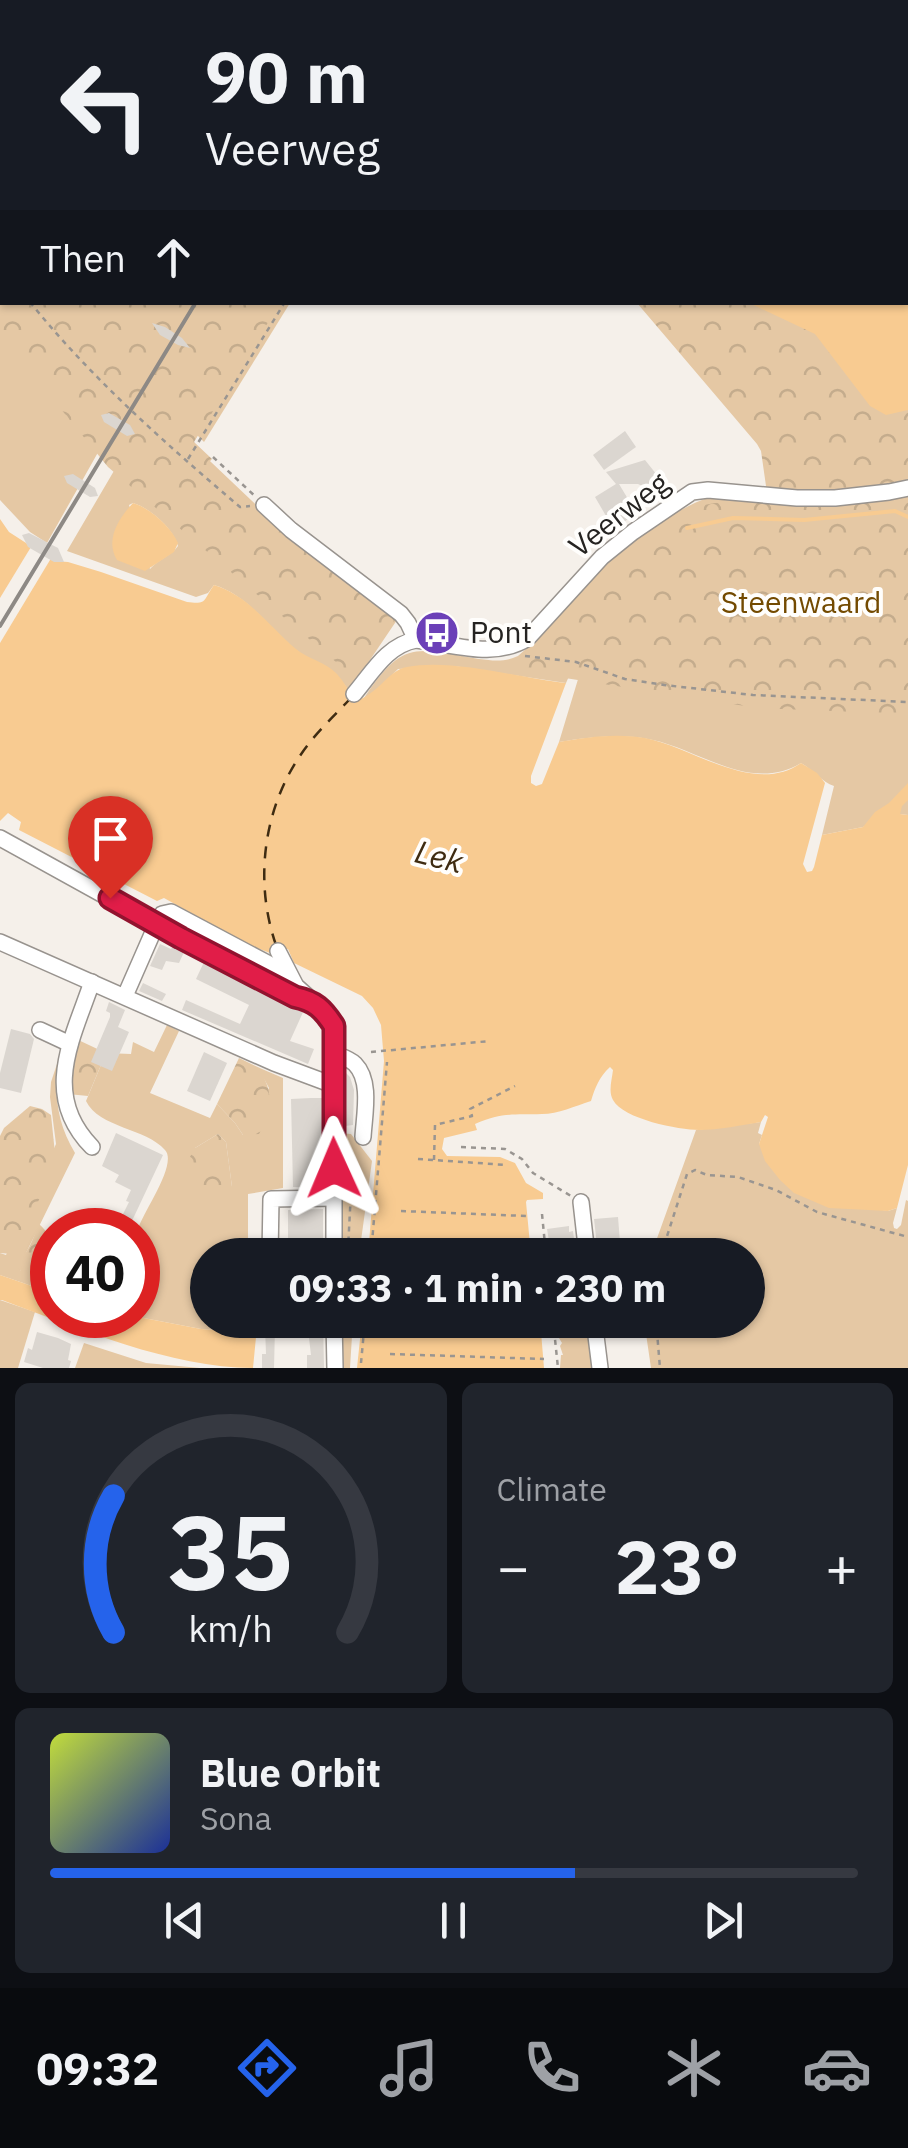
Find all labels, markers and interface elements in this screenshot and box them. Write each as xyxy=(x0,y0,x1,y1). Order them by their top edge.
text: 90 m xyxy=(205,31,368,122)
icon: left xyxy=(40,40,170,170)
text: Veerweg xyxy=(205,119,380,177)
icon: ahead xyxy=(146,230,201,285)
text: Then xyxy=(40,233,126,282)
street label: Veerweg xyxy=(560,462,676,565)
park label: Steenwaard xyxy=(721,582,881,621)
bus stop icon: Pont xyxy=(414,610,460,656)
place label: Pont xyxy=(470,612,532,651)
pin xyxy=(68,796,153,899)
icon: arrive xyxy=(83,811,138,866)
water label: Lek xyxy=(411,830,469,883)
position arrow xyxy=(282,1116,386,1220)
speed limit sign: 40 xyxy=(30,1208,160,1338)
text: 09:33 · 1 min · 230 m xyxy=(289,1263,666,1312)
text: Climate xyxy=(497,1468,607,1510)
text: 35 xyxy=(168,1483,293,1619)
text: 23° xyxy=(615,1517,740,1615)
text: − xyxy=(497,1531,530,1602)
text: + xyxy=(825,1531,858,1602)
text: km/h xyxy=(189,1605,273,1652)
text: Blue Orbit xyxy=(200,1748,381,1797)
text: Sona xyxy=(200,1797,272,1839)
icon: previous xyxy=(157,1893,212,1948)
icon: pause xyxy=(426,1893,481,1948)
icon: next xyxy=(696,1893,751,1948)
icon: directions xyxy=(232,2033,302,2103)
icon: music xyxy=(374,2033,444,2103)
icon: phone xyxy=(517,2033,587,2103)
icon: climate xyxy=(659,2033,729,2103)
icon: car xyxy=(802,2033,872,2103)
text: 09:32 xyxy=(36,2039,159,2097)

